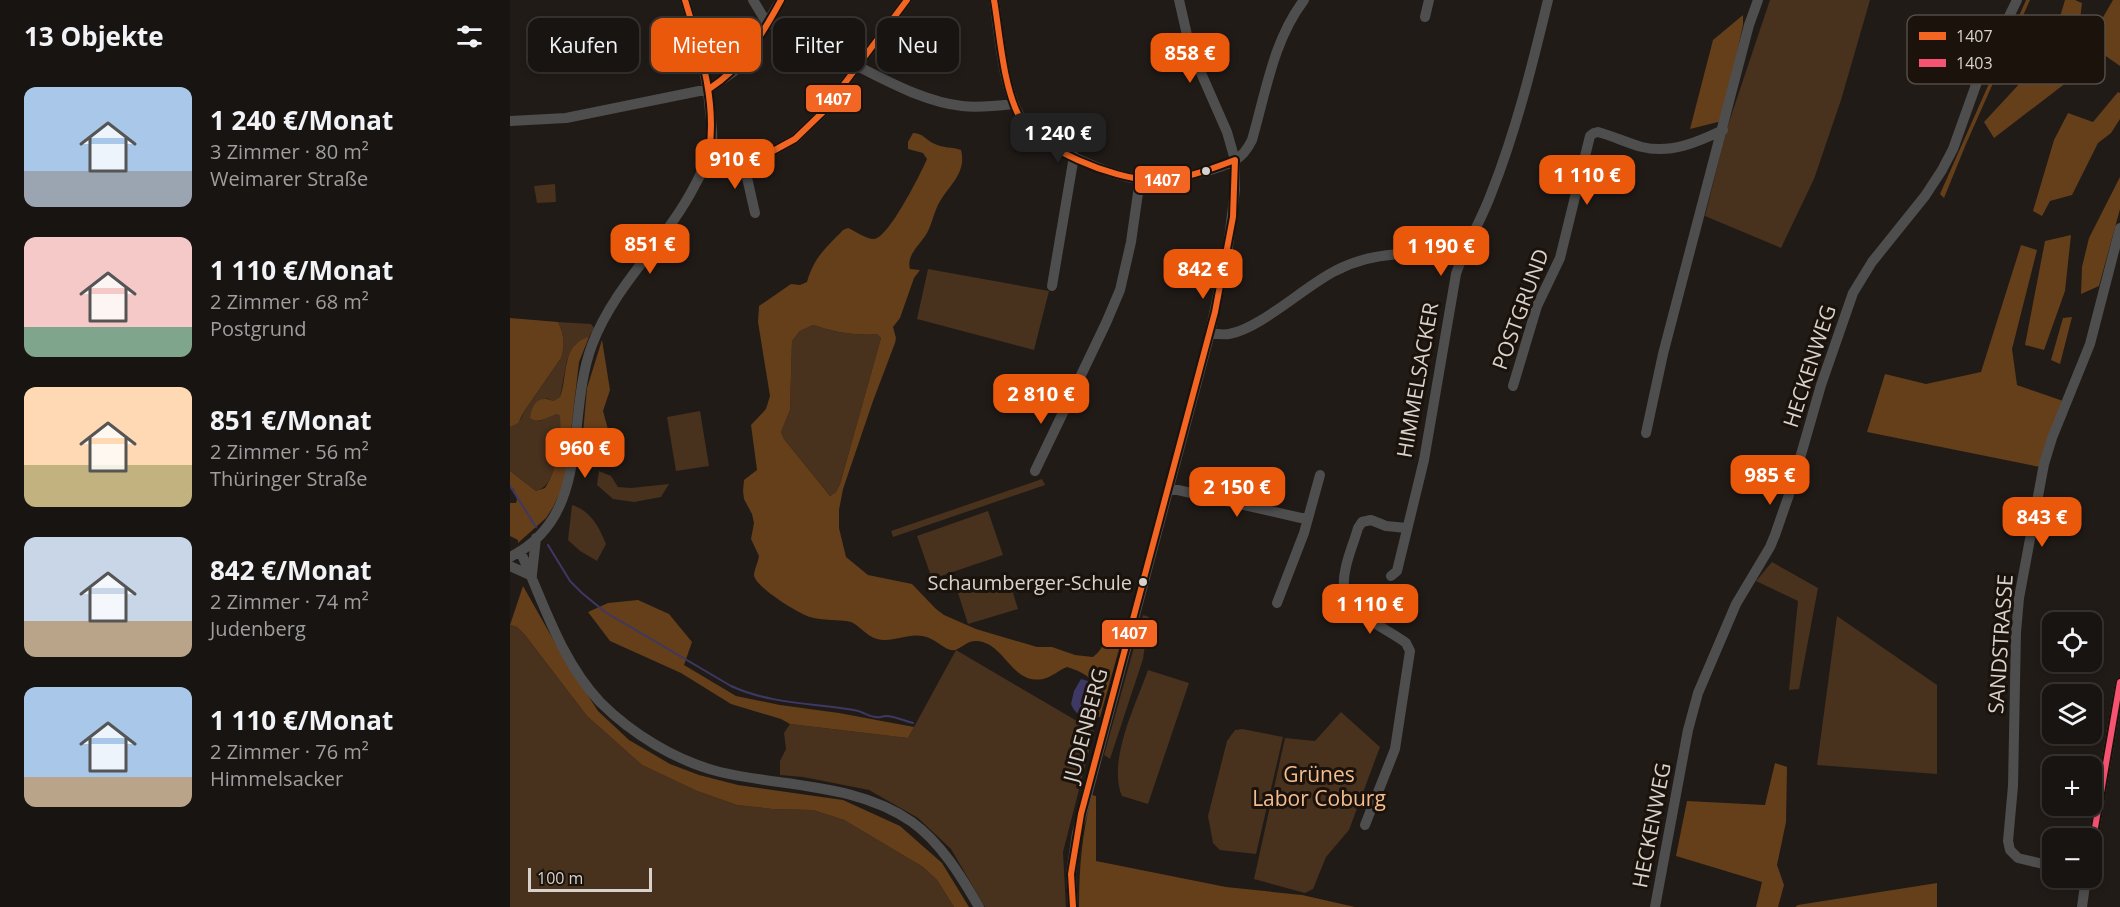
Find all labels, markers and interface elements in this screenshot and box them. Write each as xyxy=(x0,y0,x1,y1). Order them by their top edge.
legend xyxy=(1907,15,2105,84)
text: 13 Objekte xyxy=(24,18,164,54)
chip: Kaufen xyxy=(528,18,639,72)
chip: Mieten xyxy=(651,18,761,72)
chip: Filter xyxy=(773,18,865,72)
chip: Neu xyxy=(877,18,959,72)
icon: filters xyxy=(453,20,486,53)
text: 1407 xyxy=(1956,25,1993,47)
pin: 858 € xyxy=(1148,33,1232,84)
text: 858 € xyxy=(1165,39,1215,66)
text: 1403 xyxy=(1956,52,1993,74)
line badge: 1407 xyxy=(805,84,862,113)
text: 1407 xyxy=(815,88,851,110)
text: 1 240 €/Monat xyxy=(210,102,393,138)
icon: home xyxy=(72,111,144,183)
pin: 1 240 € xyxy=(1003,113,1113,164)
text: 1 240 € xyxy=(1024,119,1092,146)
text: 3 Zimmer · 80 m² xyxy=(210,138,369,165)
pin: 910 € xyxy=(693,139,777,190)
text: 910 € xyxy=(710,145,760,172)
pin: 1 110 € xyxy=(1532,155,1642,206)
text: 1 110 € xyxy=(1553,161,1621,188)
text: Weimarer Straße xyxy=(210,165,368,192)
line badge: 1407 xyxy=(1134,165,1191,194)
unlabelled marker xyxy=(1200,165,1212,177)
text: 1407 xyxy=(1144,169,1180,191)
pin: 851 € xyxy=(608,224,692,275)
pin: 1 190 € xyxy=(1386,226,1496,277)
text: 851 € xyxy=(625,230,675,257)
text: 1 190 € xyxy=(1407,232,1475,259)
street label: POSTGRUND xyxy=(1485,245,1555,373)
pin: 842 € xyxy=(1161,249,1245,300)
text: 1 110 €/Monat xyxy=(210,252,393,288)
text: 842 € xyxy=(1178,255,1228,282)
icon: home xyxy=(72,261,144,333)
text: 2 Zimmer · 68 m² xyxy=(210,288,369,315)
street label: HIMMELSACKER xyxy=(1390,300,1444,460)
street label: HECKENWEG xyxy=(1776,301,1842,431)
text: Postgrund xyxy=(210,315,307,342)
pin: 2 810 € xyxy=(986,374,1096,425)
text: 2 810 € xyxy=(1007,380,1075,407)
text: 851 €/Monat xyxy=(210,402,372,438)
icon: home xyxy=(72,411,144,483)
pin: 960 € xyxy=(543,428,627,479)
text: 960 € xyxy=(560,434,610,461)
text: 2 Zimmer · 56 m² xyxy=(210,438,369,465)
pin: 985 € xyxy=(1728,455,1812,506)
text: 985 € xyxy=(1745,461,1795,488)
text: Thüringer Straße xyxy=(210,465,368,492)
pin: 2 150 € xyxy=(1182,467,1292,518)
text: 2 150 € xyxy=(1203,473,1271,500)
pin: 843 € xyxy=(2000,497,2084,548)
text: 843 € xyxy=(2017,503,2067,530)
text: 842 €/Monat xyxy=(210,552,372,588)
icon: home xyxy=(72,561,144,633)
place label: Schaumberger-Schule xyxy=(928,569,1132,596)
street label: SANDSTRASSE xyxy=(1981,573,2019,715)
marker: Schaumberger-Schule xyxy=(1137,576,1149,588)
pin: 1 110 € xyxy=(1315,584,1425,635)
text: 2 Zimmer · 74 m² xyxy=(210,588,369,615)
text: 1 110 € xyxy=(1336,590,1404,617)
map controls xyxy=(2042,612,2102,888)
button: locate xyxy=(2042,612,2102,672)
text: Judenberg xyxy=(210,615,306,642)
line badge: 1407 xyxy=(1101,619,1158,648)
text: 1407 xyxy=(1111,622,1147,644)
street label: JUDENBERG xyxy=(1056,665,1114,787)
button: layers xyxy=(2042,684,2102,744)
text: 1 110 €/Monat xyxy=(210,702,393,738)
icon: home xyxy=(72,711,144,783)
text: 2 Zimmer · 76 m² xyxy=(210,738,369,765)
button: + xyxy=(2042,756,2102,816)
park label: Grünes Labor Coburg xyxy=(1252,760,1386,812)
street label: HECKENWEG xyxy=(1625,760,1677,890)
text: Himmelsacker xyxy=(210,765,343,792)
button: − xyxy=(2042,828,2102,888)
scale bar xyxy=(528,865,652,892)
text: 100 m xyxy=(537,867,583,889)

